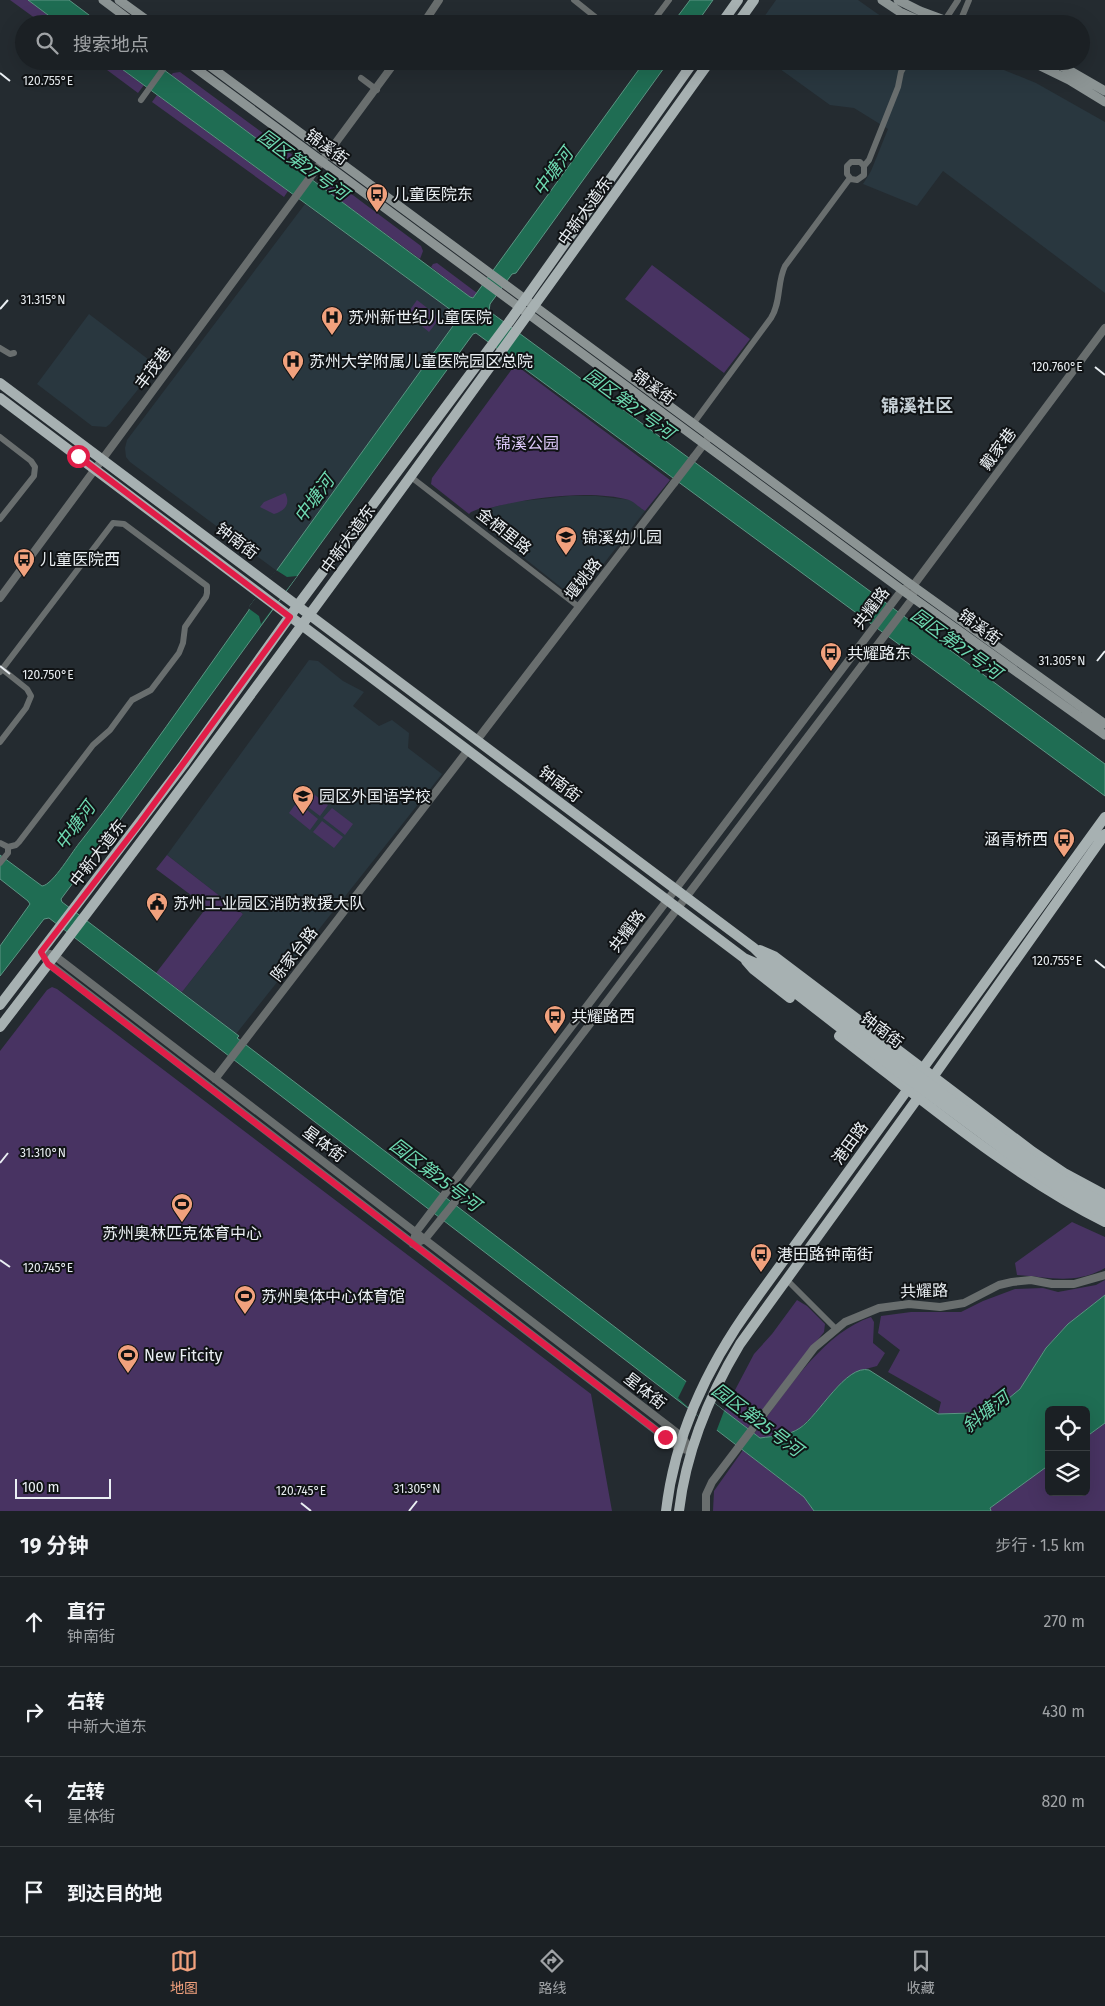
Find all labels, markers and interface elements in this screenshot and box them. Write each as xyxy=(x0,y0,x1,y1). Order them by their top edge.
search box xyxy=(15,15,1090,70)
icon: search xyxy=(33,29,61,57)
text: 搜索地点 xyxy=(73,33,149,56)
text: 120.755°E xyxy=(23,74,73,88)
water label: 园区第27号河 xyxy=(253,125,355,207)
street label: 锦溪街 xyxy=(302,125,352,169)
water label: 中塘河 xyxy=(528,141,580,200)
street label: 中新大道东 xyxy=(554,173,616,249)
bus stop icon: 儿童医院东 xyxy=(365,182,389,213)
place label: 儿童医院东 xyxy=(393,185,473,204)
text: 31.315°N xyxy=(20,293,66,307)
hospital icon: 苏州新世纪儿童医院 xyxy=(320,305,344,336)
place label: 苏州新世纪儿童医院 xyxy=(348,308,492,327)
street label: 丰茂巷 xyxy=(131,343,175,393)
hospital icon: 苏州大学附属儿童医院园区总院 xyxy=(281,349,305,380)
place label: 苏州大学附属儿童医院园区总院 xyxy=(309,352,533,371)
text: 120.760°E xyxy=(1031,360,1083,374)
water label: 园区第27号河 xyxy=(579,364,681,446)
street label: 锦溪街 xyxy=(629,365,679,409)
district label: 锦溪社区 xyxy=(881,395,953,417)
street label: 戴家巷 xyxy=(976,424,1020,474)
park label: 锦溪公园 xyxy=(495,434,559,453)
route start xyxy=(67,445,90,468)
water label: 中塘河 xyxy=(289,468,341,527)
street label: 中新大道东 xyxy=(317,501,379,577)
street label: 金栖里路 xyxy=(473,504,535,558)
street label: 钟南街 xyxy=(212,519,262,563)
school or university icon: 锦溪幼儿园 xyxy=(554,525,578,556)
place label: 锦溪幼儿园 xyxy=(582,528,662,547)
bus stop icon: 儿童医院西 xyxy=(12,547,36,578)
place label: 儿童医院西 xyxy=(40,550,120,569)
street label: 堰姚路 xyxy=(561,554,605,604)
street label: 共耀路 xyxy=(849,583,893,633)
water label: 园区第27号河 xyxy=(906,604,1008,686)
street label: 锦溪街 xyxy=(955,605,1005,649)
bus stop icon: 共耀路东 xyxy=(819,641,843,672)
place label: 共耀路东 xyxy=(847,644,911,663)
text: 31.305°N xyxy=(1039,654,1085,668)
text: 120.750°E xyxy=(22,668,74,682)
street label: 钟南街 xyxy=(535,762,585,806)
school or university icon: 园区外国语学校 xyxy=(291,784,315,815)
place label: 园区外国语学校 xyxy=(319,787,431,806)
water label: 中塘河 xyxy=(50,795,102,854)
street label: 中新大道东 xyxy=(66,816,130,890)
bus stop icon: 涵青桥西 xyxy=(1052,827,1076,858)
place label: 涵青桥西 xyxy=(984,830,1048,849)
public building icon: 苏州工业园区消防救援大队 xyxy=(145,891,169,922)
place label: 苏州工业园区消防救援大队 xyxy=(173,894,365,913)
street label: 共耀路 xyxy=(605,906,649,956)
street label: 陈家台路 xyxy=(267,923,321,985)
text: 120.755°E xyxy=(1032,954,1082,968)
bus stop icon: 共耀路西 xyxy=(543,1004,567,1035)
place label: 共耀路西 xyxy=(571,1007,635,1026)
street label: 钟南街 xyxy=(857,1008,907,1052)
street label: 港田路 xyxy=(828,1118,872,1168)
street label: 星体街 xyxy=(299,1122,349,1166)
water label: 园区第25号河 xyxy=(385,1134,487,1218)
text: 31.310°N xyxy=(20,1146,66,1160)
sports icon: 苏州奥林匹克体育中心 xyxy=(170,1192,194,1223)
place label: 苏州奥林匹克体育中心 xyxy=(102,1224,262,1243)
bus stop icon: 港田路钟南街 xyxy=(749,1242,773,1273)
place label: 港田路钟南街 xyxy=(777,1245,873,1264)
text: 120.745°E xyxy=(23,1261,73,1275)
street label: 共耀路 xyxy=(900,1281,948,1301)
sports icon: 苏州奥体中心体育馆 xyxy=(233,1284,257,1315)
place label: 苏州奥体中心体育馆 xyxy=(261,1287,405,1306)
sports icon: New Fitcity xyxy=(116,1343,140,1374)
place label: New Fitcity xyxy=(144,1346,223,1365)
street label: 星体街 xyxy=(620,1369,670,1413)
water label: 园区第25号河 xyxy=(707,1379,809,1463)
water label: 斜塘河 xyxy=(958,1385,1016,1437)
map controls xyxy=(1045,1406,1090,1496)
button: locate xyxy=(1045,1406,1090,1451)
route end xyxy=(654,1426,677,1449)
button: layers xyxy=(1045,1451,1090,1496)
scale bar xyxy=(15,1476,111,1499)
text: 100 m xyxy=(22,1479,59,1496)
text: 31.305°N xyxy=(394,1482,440,1496)
text: 120.745°E xyxy=(276,1484,326,1498)
text: 19 分钟 xyxy=(20,1533,88,1559)
text: 步行 · 1.5 km xyxy=(996,1536,1085,1555)
text: 直行 xyxy=(67,1600,105,1623)
icon: ahead xyxy=(20,1608,48,1636)
text: 270 m xyxy=(1043,1612,1085,1631)
text: 钟南街 xyxy=(67,1627,115,1646)
text: 右转 xyxy=(67,1690,105,1713)
icon: right xyxy=(20,1698,48,1726)
text: 430 m xyxy=(1042,1702,1085,1721)
text: 中新大道东 xyxy=(67,1717,147,1736)
text: 左转 xyxy=(67,1780,105,1803)
icon: left xyxy=(20,1788,48,1816)
text: 820 m xyxy=(1042,1792,1085,1811)
text: 星体街 xyxy=(67,1807,115,1826)
icon: arrive xyxy=(20,1878,48,1906)
text: 到达目的地 xyxy=(67,1882,162,1905)
tab: 地图 xyxy=(170,1947,198,1997)
tab: 路线 xyxy=(538,1947,566,1997)
tab: 收藏 xyxy=(907,1947,935,1997)

